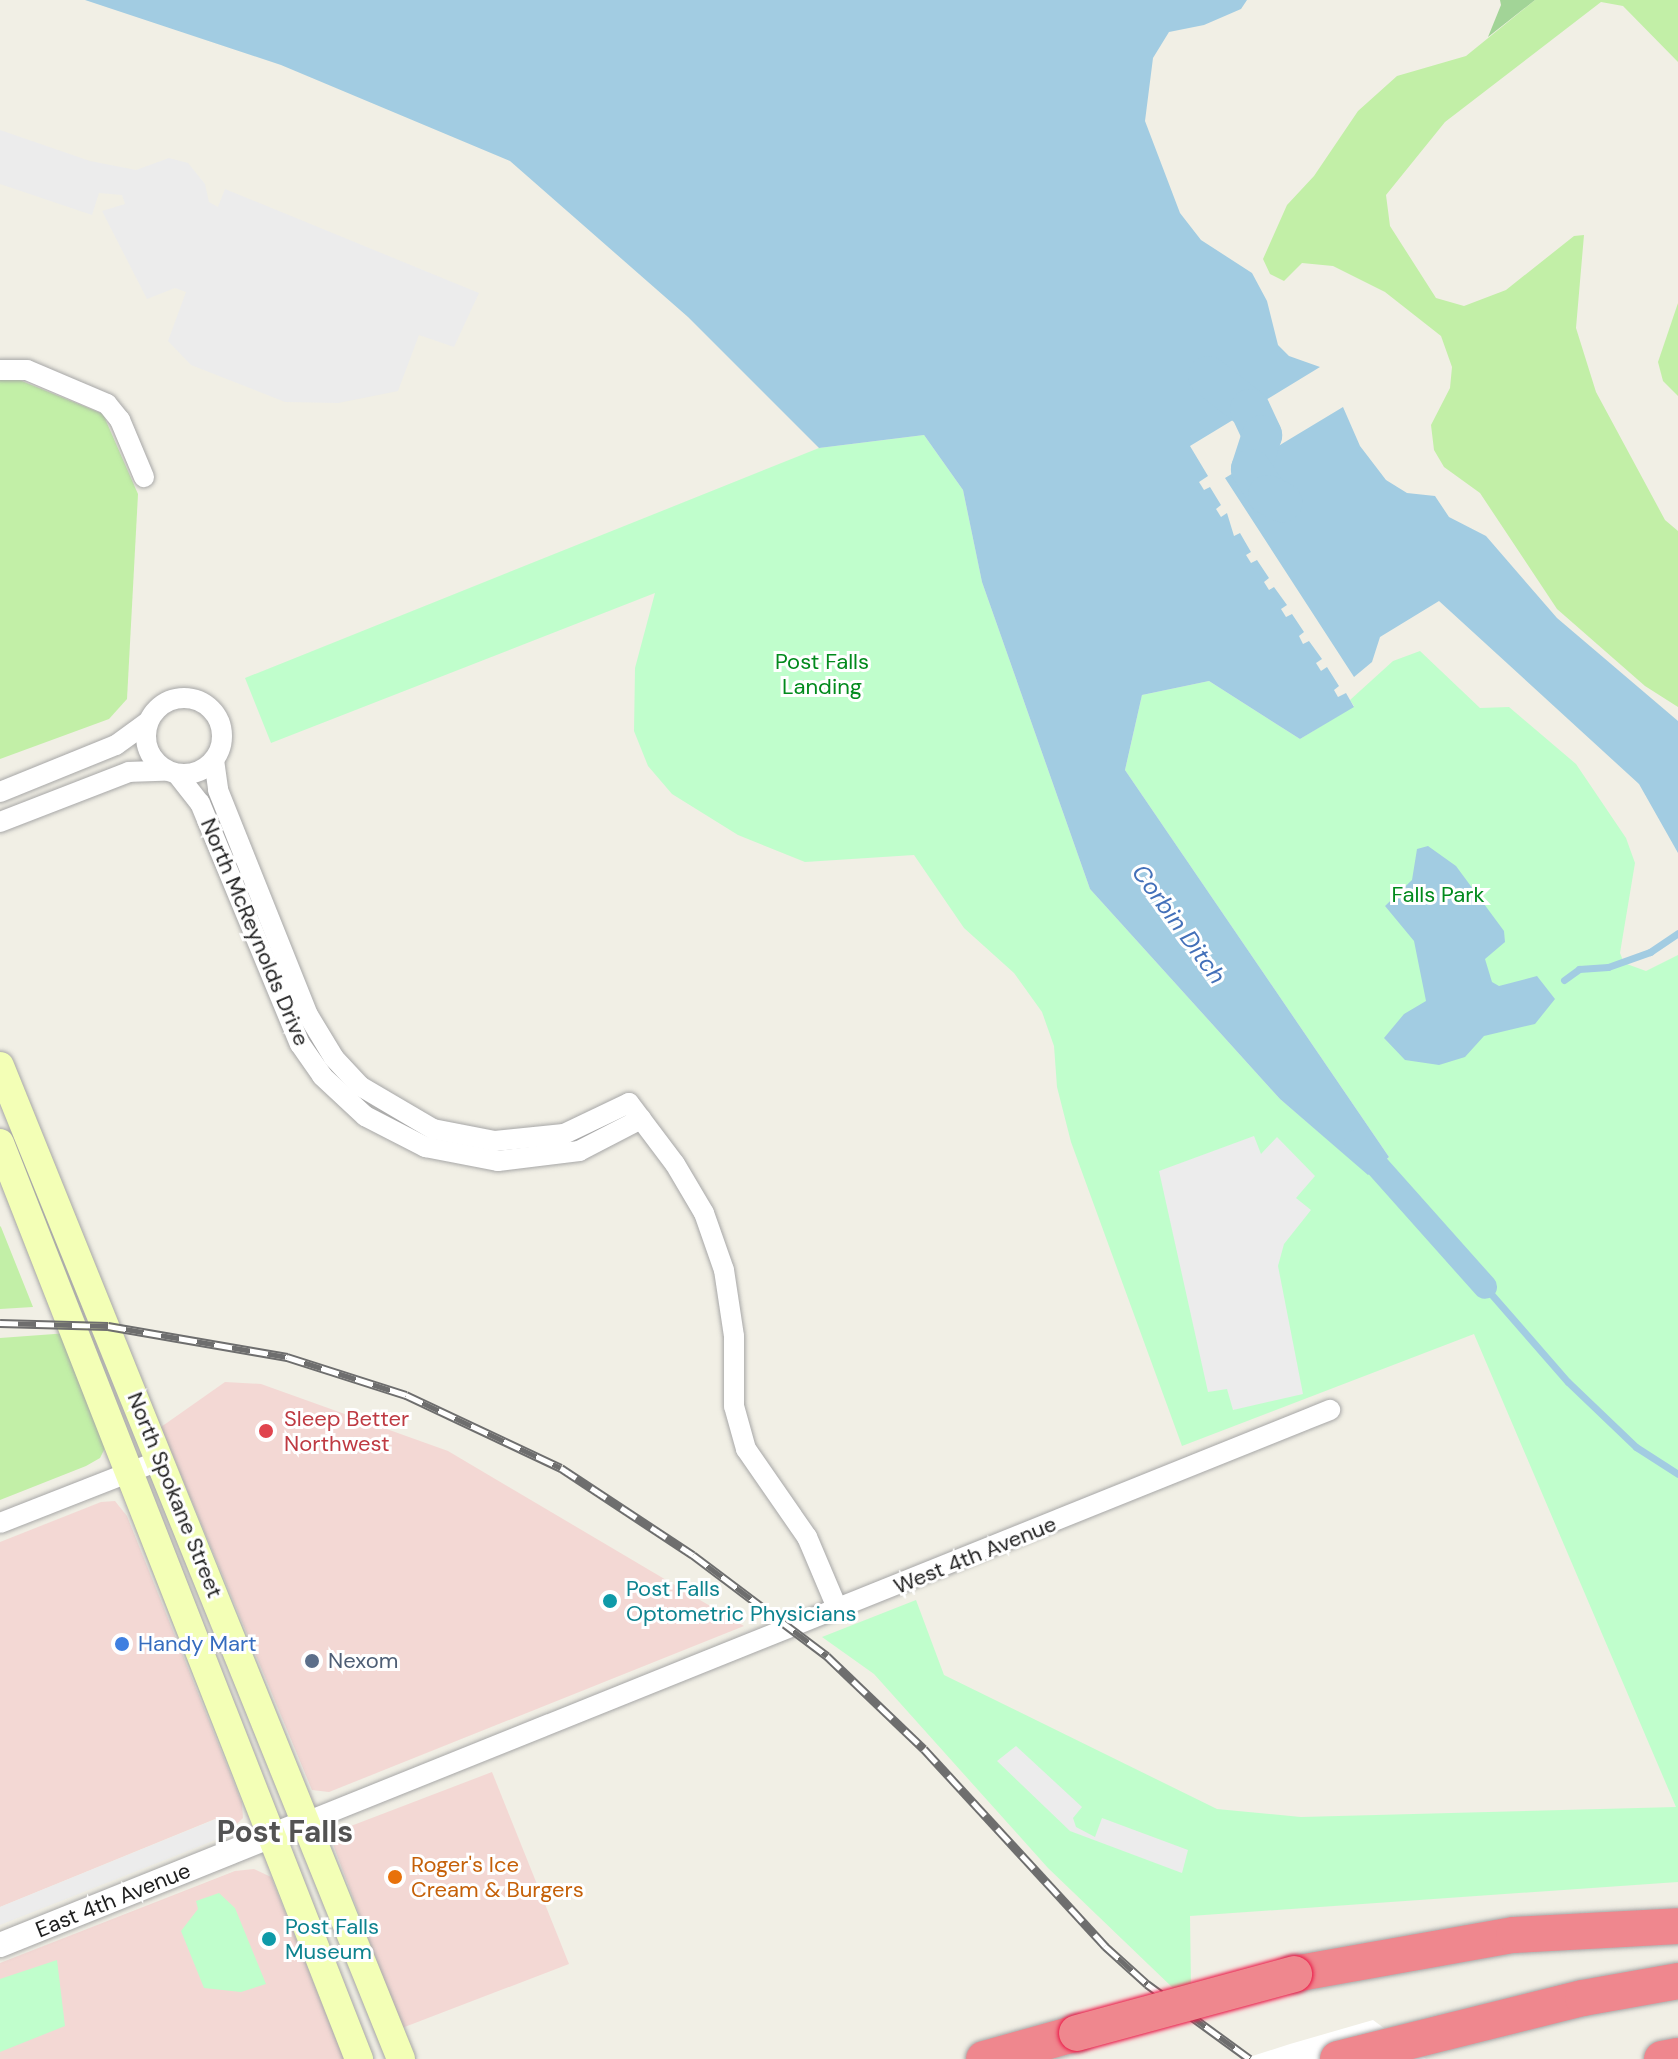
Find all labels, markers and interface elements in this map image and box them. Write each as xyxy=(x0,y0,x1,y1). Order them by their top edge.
park label: Post Falls Landing xyxy=(775,648,869,700)
street label: North McReynolds Drive xyxy=(195,814,315,1050)
water label: Corbin Ditch xyxy=(1126,859,1232,989)
park label: Falls Park xyxy=(1391,882,1485,908)
street label: North Spokane Street xyxy=(122,1388,228,1602)
place label: Sleep Better Northwest xyxy=(284,1405,409,1456)
marker: Sleep Better Northwest xyxy=(255,1420,277,1442)
street label: West 4th Avenue xyxy=(890,1510,1060,1600)
place label: Post Falls Optometric Physicians xyxy=(626,1575,856,1626)
marker: Post Falls Optometric Physicians xyxy=(601,1592,619,1610)
place label: Handy Mart xyxy=(138,1631,257,1657)
marker: Handy Mart xyxy=(113,1635,131,1653)
place label: Nexom xyxy=(328,1648,398,1674)
marker: Nexom xyxy=(303,1652,321,1670)
district label: Post Falls xyxy=(217,1814,353,1850)
place label: Roger's Ice Cream & Burgers xyxy=(411,1851,584,1902)
street label: East 4th Avenue xyxy=(32,1857,194,1943)
marker: Roger's Ice Cream & Burgers xyxy=(386,1868,404,1886)
place label: Post Falls Museum xyxy=(285,1913,379,1964)
marker: Post Falls Museum xyxy=(260,1930,278,1948)

